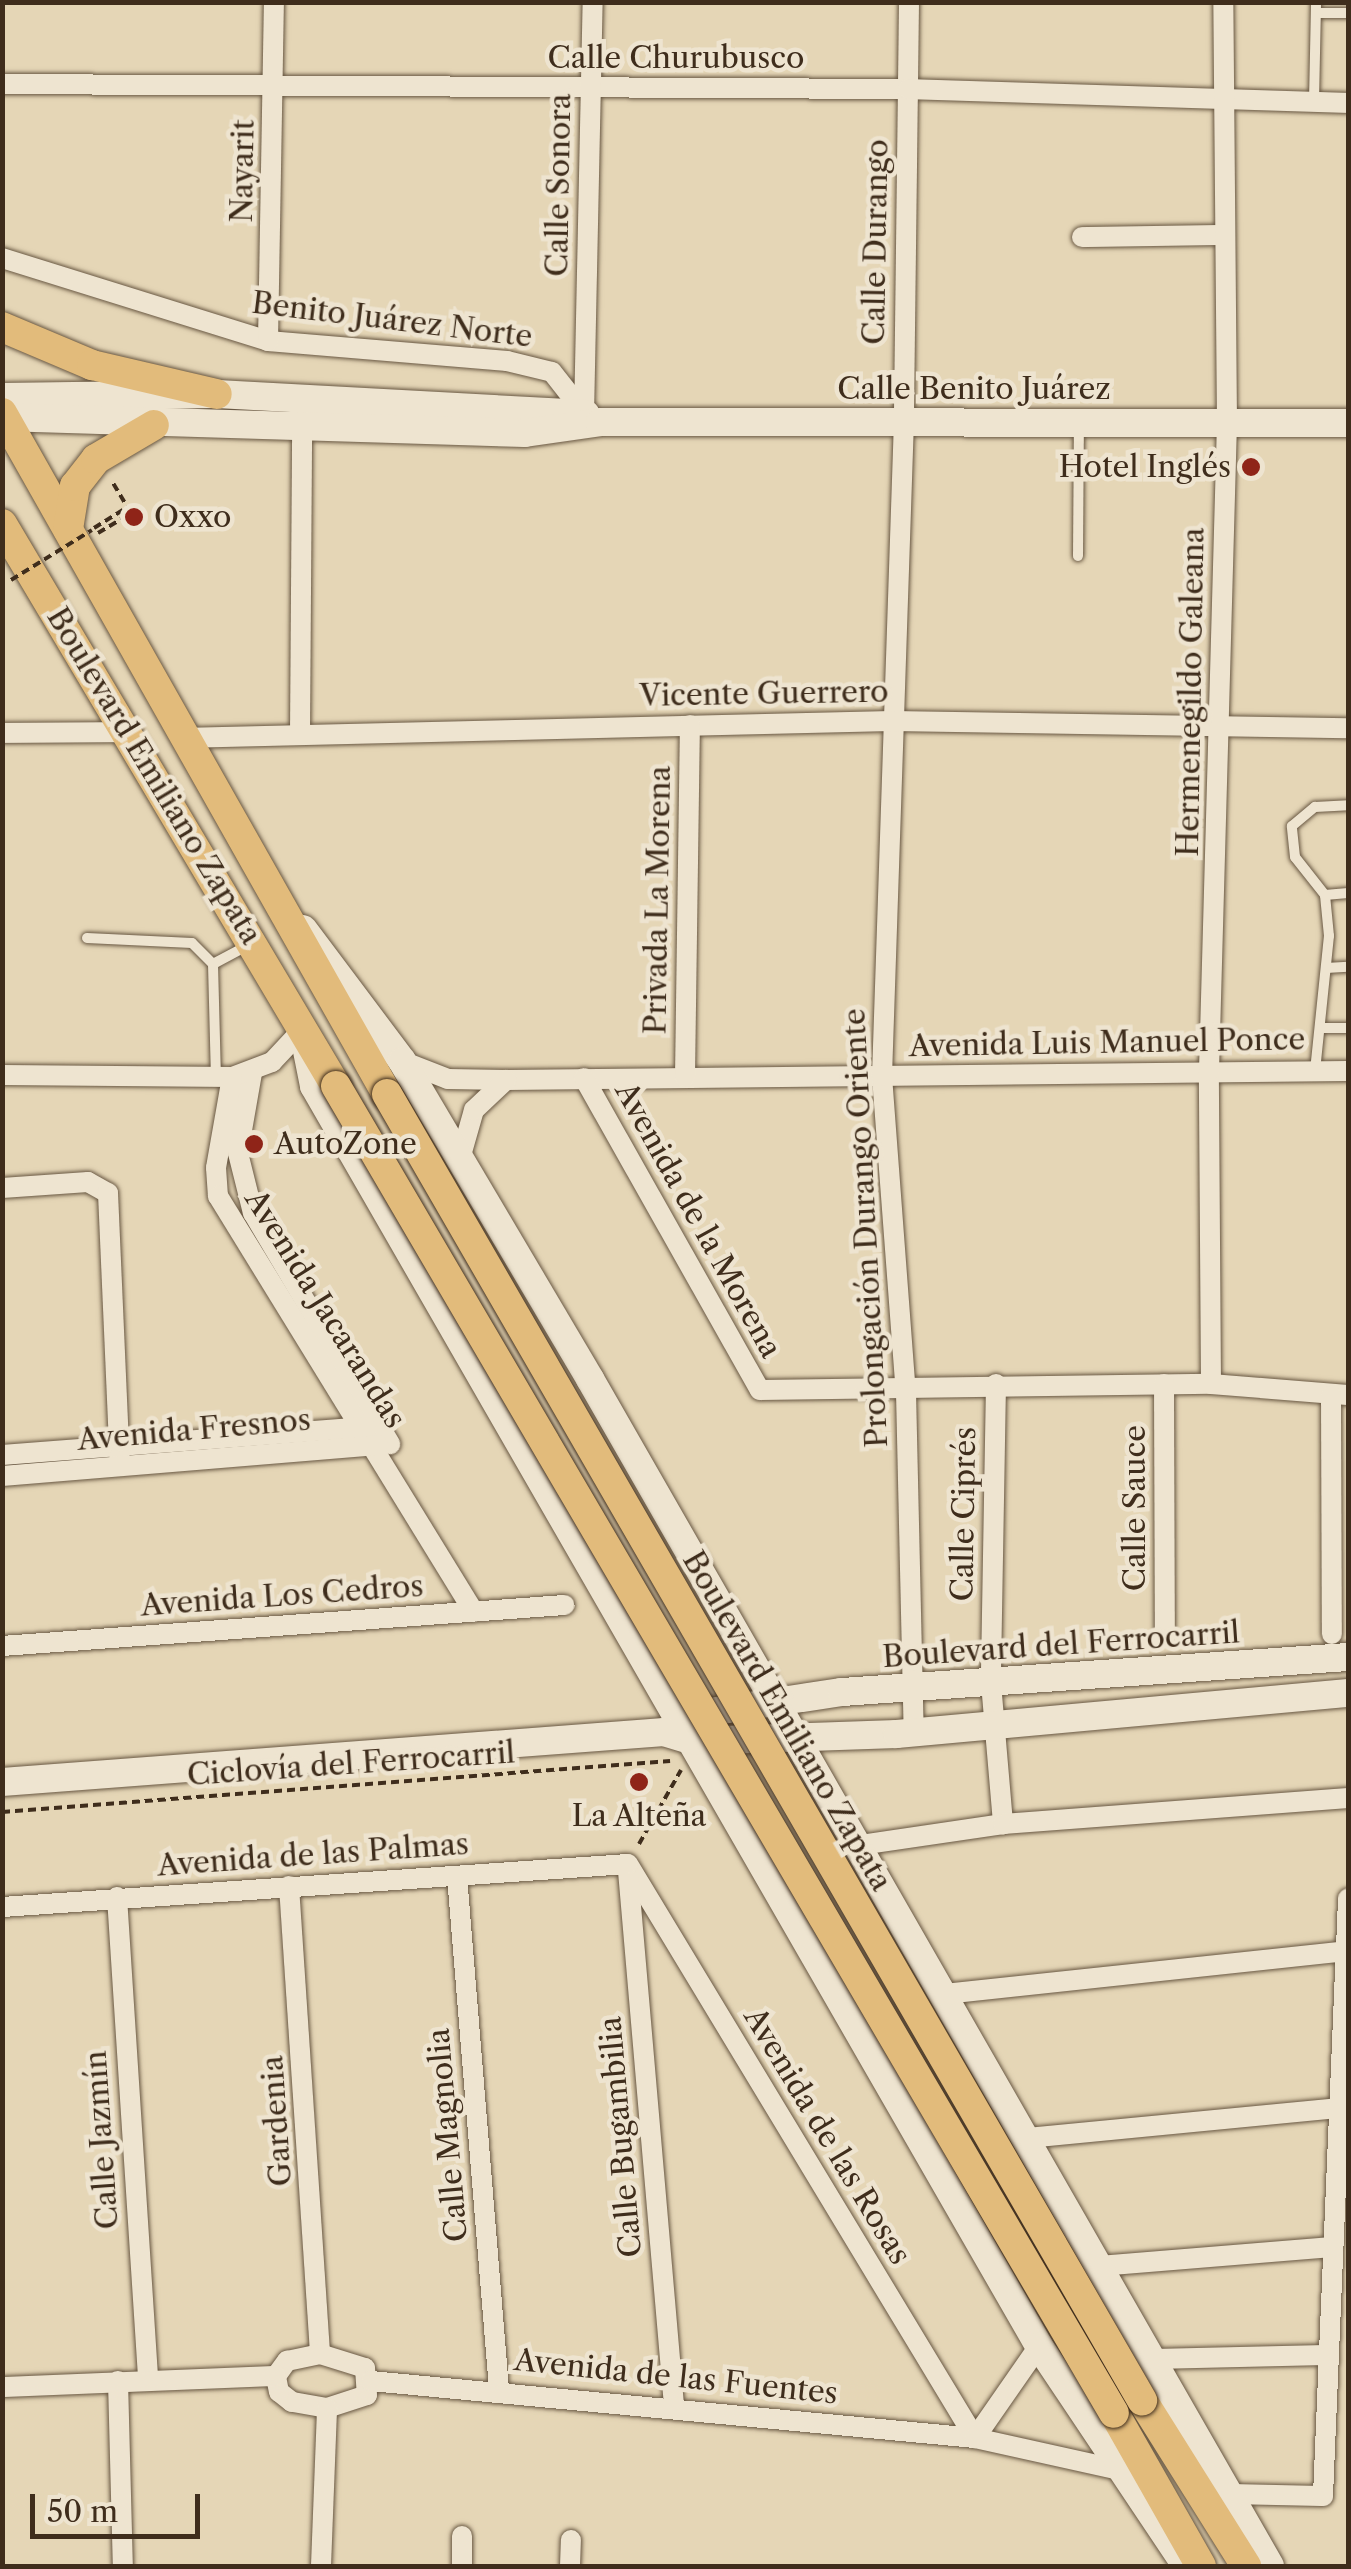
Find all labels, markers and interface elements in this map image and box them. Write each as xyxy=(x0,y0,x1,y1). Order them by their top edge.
street label: Calle Churubusco xyxy=(548,40,804,76)
street label: Calle Sonora xyxy=(539,93,579,277)
street label: Nayarit xyxy=(224,119,262,223)
street label: Calle Durango xyxy=(856,139,896,345)
street label: Benito Juárez Norte xyxy=(250,285,534,355)
street label: Calle Benito Juárez xyxy=(837,371,1111,407)
place label: Hotel Inglés xyxy=(1059,449,1231,485)
marker: Hotel Inglés xyxy=(1240,456,1262,478)
place label: Oxxo xyxy=(154,499,231,535)
marker: Oxxo xyxy=(123,506,145,528)
street label: Hermenegildo Galeana xyxy=(1170,527,1212,857)
street label: Boulevard Emiliano Zapata xyxy=(39,601,269,951)
street label: Vicente Guerrero xyxy=(639,674,889,714)
street label: Privada La Morena xyxy=(638,765,678,1035)
street label: Prolongación Durango Oriente xyxy=(837,1007,895,1449)
street label: Avenida Luis Manuel Ponce xyxy=(908,1022,1306,1064)
street label: Avenida de la Morena xyxy=(607,1076,789,1364)
place label: AutoZone xyxy=(274,1126,417,1162)
marker: AutoZone xyxy=(243,1133,265,1155)
street label: Avenida Jacarandas xyxy=(237,1183,413,1435)
street label: Avenida Fresnos xyxy=(76,1402,312,1458)
street label: Calle Sauce xyxy=(1117,1425,1153,1591)
street label: Calle Ciprés xyxy=(944,1426,984,1602)
street label: Boulevard Emiliano Zapata xyxy=(675,1545,899,1897)
street label: Avenida Los Cedros xyxy=(139,1568,425,1624)
street label: Boulevard del Ferrocarril xyxy=(881,1615,1241,1675)
street label: Ciclovía del Ferrocarril xyxy=(186,1735,516,1793)
marker: La Alteña xyxy=(628,1771,650,1793)
place label: La Alteña xyxy=(571,1798,707,1834)
street label: Avenida de las Palmas xyxy=(156,1826,470,1884)
street label: Avenida de las Rosas xyxy=(736,2001,918,2271)
street label: Calle Bugambilia xyxy=(593,2015,649,2259)
street label: Calle Magnolia xyxy=(421,2027,475,2243)
street label: Calle Jazmín xyxy=(78,2050,126,2230)
street label: Gardenia xyxy=(254,2054,300,2188)
street label: Avenida de las Fuentes xyxy=(512,2342,840,2412)
scale bar xyxy=(35,2474,205,2536)
text: 50 m xyxy=(47,2493,118,2530)

